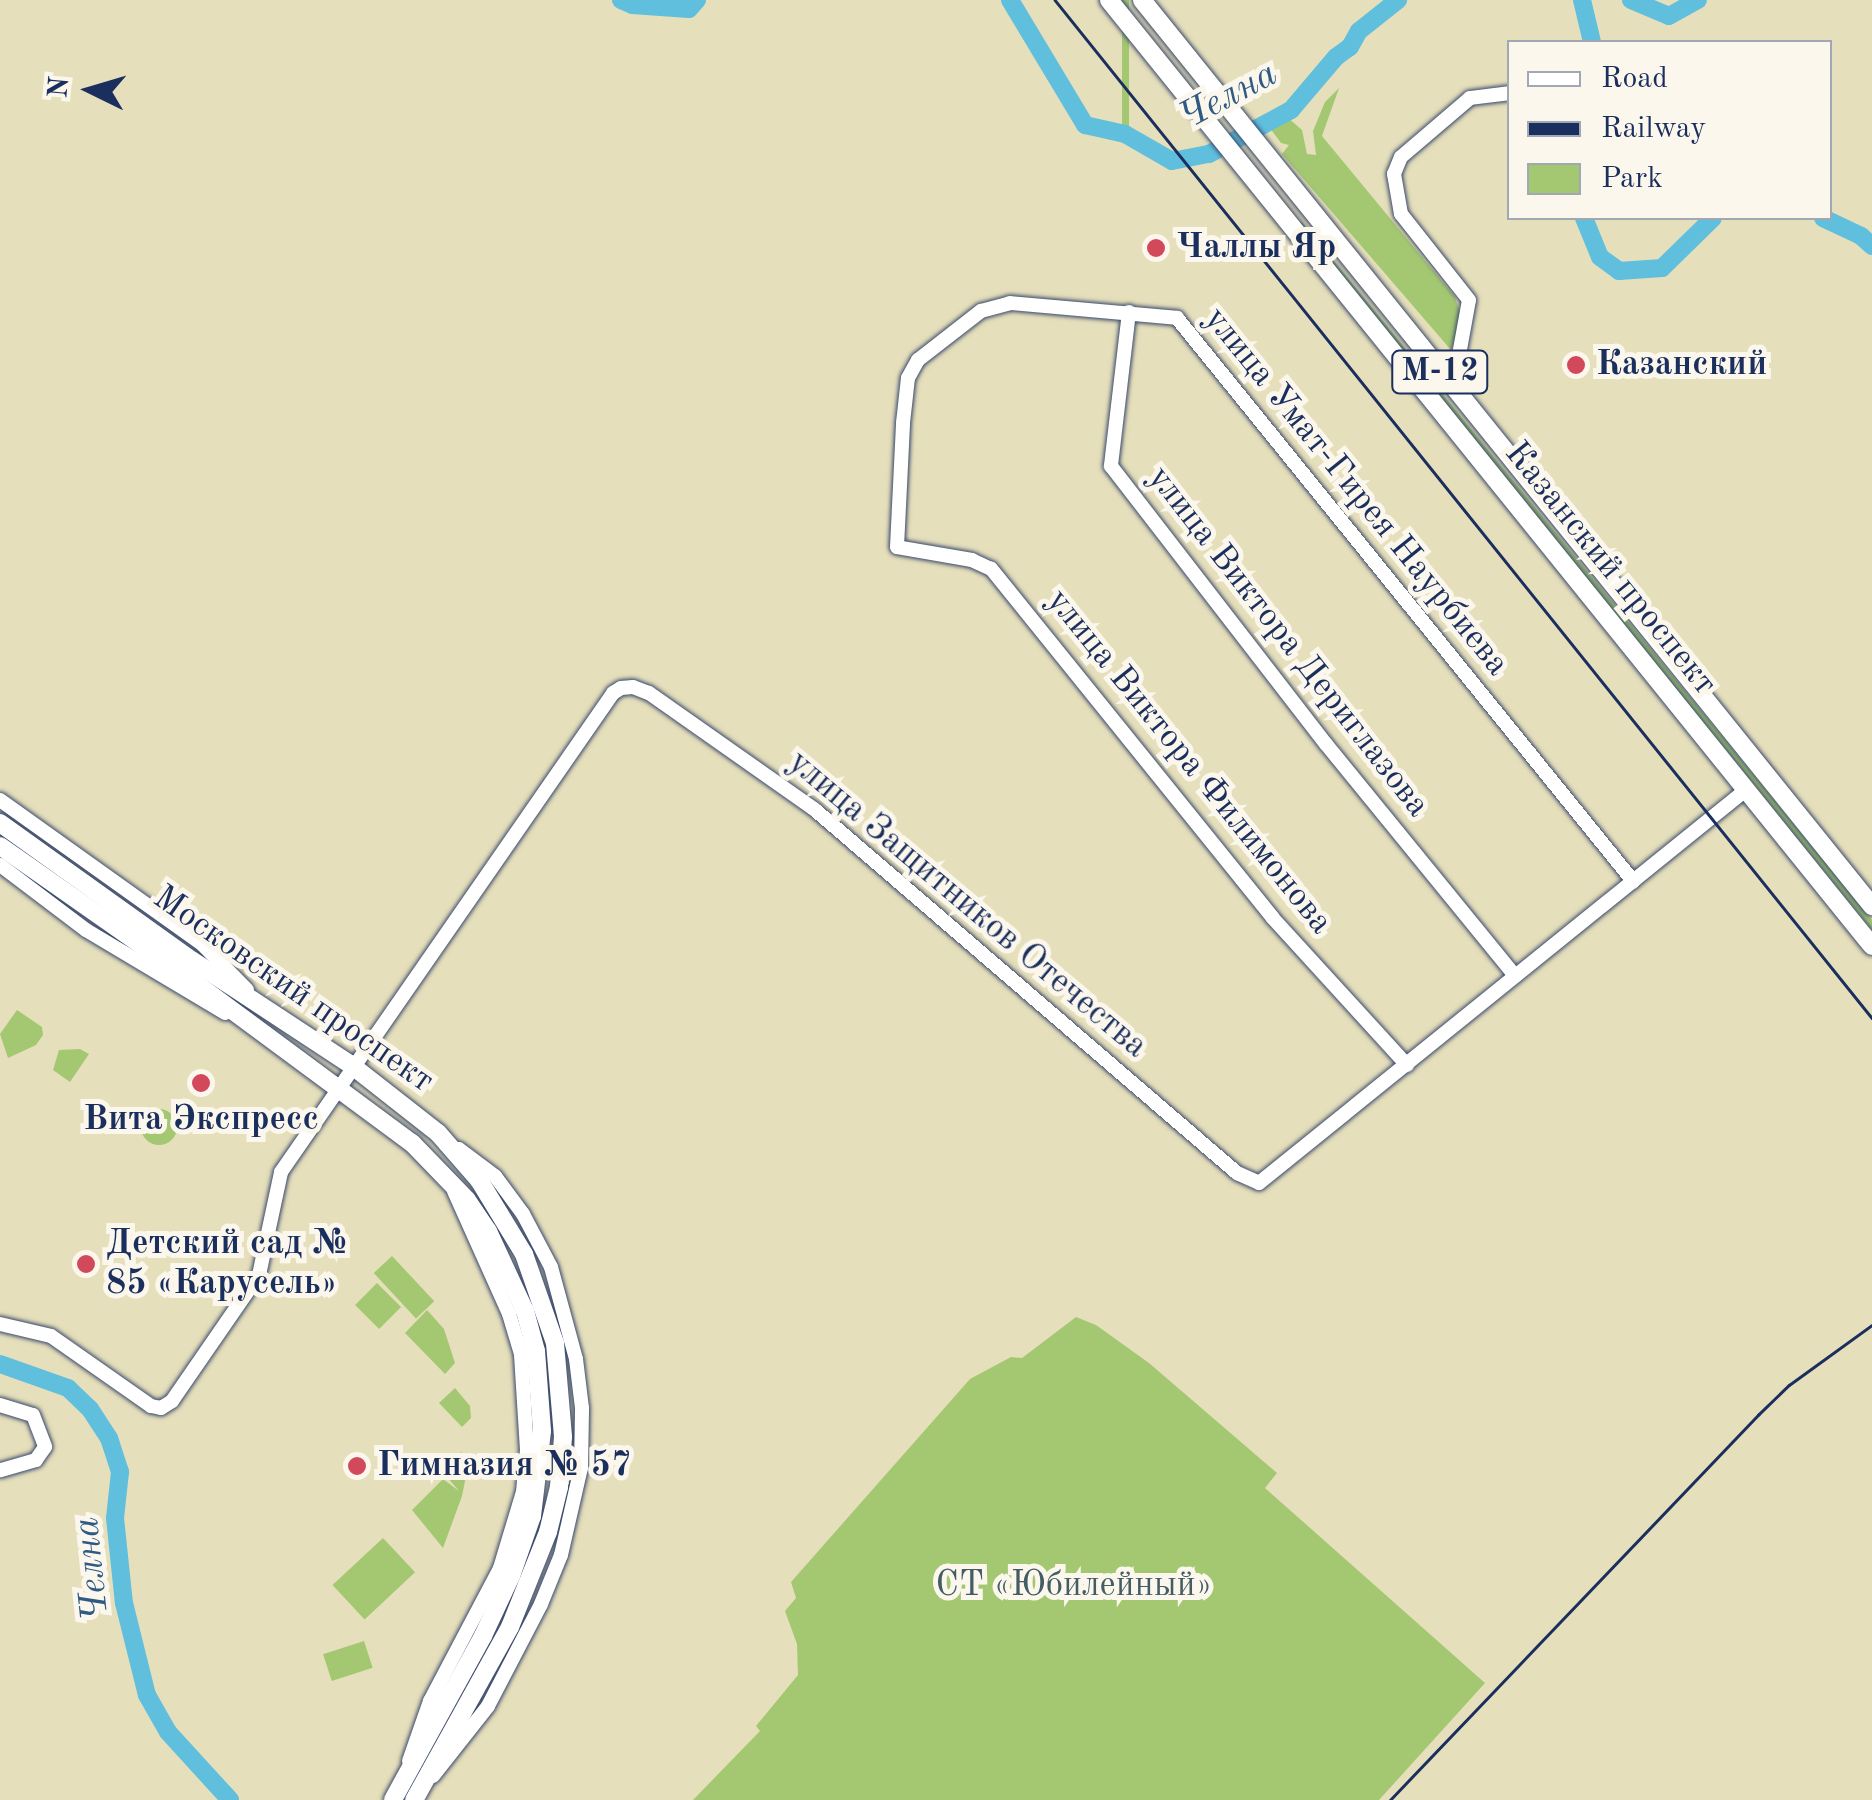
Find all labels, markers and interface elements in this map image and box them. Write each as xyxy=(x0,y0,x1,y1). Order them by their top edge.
north arrow xyxy=(40,40,140,140)
legend xyxy=(1507,40,1832,220)
water label: Челна xyxy=(1172,52,1286,142)
text: Road xyxy=(1601,64,1668,94)
text: N xyxy=(45,76,75,99)
text: Railway xyxy=(1601,114,1706,144)
text: Park xyxy=(1601,164,1663,194)
place label: Чаллы Яр xyxy=(1176,227,1336,269)
marker: Чаллы Яр xyxy=(1145,237,1167,259)
street label: улица Умат-Гирея Наурбиева xyxy=(1194,299,1518,685)
place label: Казанский xyxy=(1596,344,1767,386)
road number: М-12 xyxy=(1390,345,1490,399)
marker: Казанский xyxy=(1565,354,1587,376)
street label: Казанский проспект xyxy=(1495,434,1725,704)
street label: улица Виктора Дериглазова xyxy=(1138,458,1438,826)
street label: улица Виктора Филимонова xyxy=(1037,581,1341,943)
street label: улица Защитников Отечества xyxy=(779,742,1155,1068)
street label: Московский проспект xyxy=(144,877,442,1103)
marker: Вита Экспресс xyxy=(190,1072,212,1094)
place label: Вита Экспресс xyxy=(83,1099,319,1141)
place label: Детский сад № 85 «Карусель» xyxy=(106,1223,349,1305)
marker: Детский сад № 85 «Карусель» xyxy=(75,1253,97,1275)
place label: Гимназия № 57 xyxy=(377,1445,631,1487)
marker: Гимназия № 57 xyxy=(346,1455,368,1477)
water label: Челна xyxy=(65,1515,121,1623)
park label: СТ «Юбилейный» xyxy=(936,1565,1212,1607)

